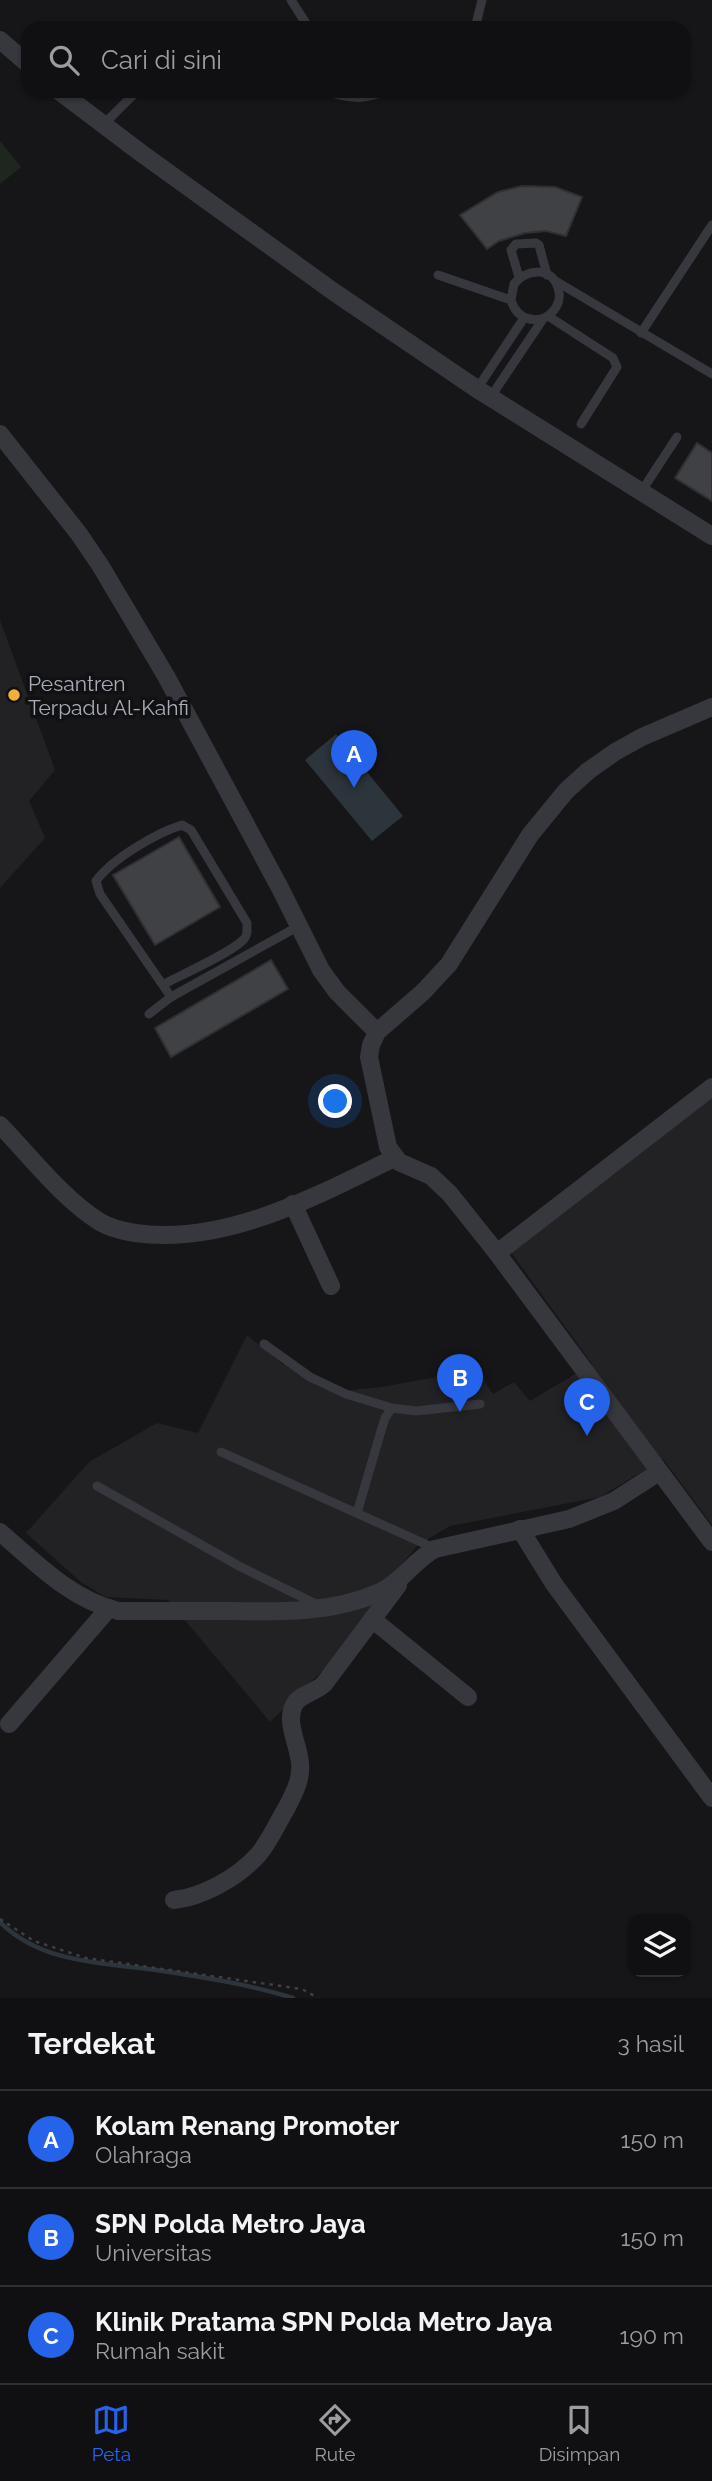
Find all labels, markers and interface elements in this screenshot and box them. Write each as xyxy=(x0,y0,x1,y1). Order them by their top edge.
search box xyxy=(21,21,691,98)
icon: search xyxy=(45,41,83,79)
text: Cari di sini xyxy=(101,45,222,75)
place label: Pesantren Terpadu Al-Kahfi xyxy=(28,671,189,720)
marker: Pesantren Terpadu Al-Kahfi xyxy=(6,687,22,703)
pin: A xyxy=(331,730,377,788)
your location xyxy=(318,1084,352,1118)
pin: B xyxy=(437,1354,483,1412)
pin: C xyxy=(564,1378,610,1436)
map controls xyxy=(628,1914,691,1977)
button: layers xyxy=(628,1914,691,1977)
text: Terdekat xyxy=(28,2026,156,2061)
text: 3 hasil xyxy=(618,2030,684,2057)
text: Kolam Renang Promoter xyxy=(95,2111,399,2141)
text: A xyxy=(43,2126,59,2153)
text: 150 m xyxy=(621,2126,684,2153)
text: Olahraga xyxy=(95,2141,192,2168)
text: SPN Polda Metro Jaya xyxy=(95,2209,366,2239)
text: B xyxy=(43,2224,59,2251)
text: 150 m xyxy=(621,2224,684,2251)
text: Universitas xyxy=(95,2239,212,2266)
text: Klinik Pratama SPN Polda Metro Jaya xyxy=(95,2307,552,2337)
text: C xyxy=(43,2322,59,2349)
text: 190 m xyxy=(620,2322,684,2349)
text: Rumah sakit xyxy=(95,2337,225,2364)
tab: Peta xyxy=(92,2401,131,2465)
tab: Rute xyxy=(314,2401,355,2465)
tab: Disimpan xyxy=(539,2401,620,2465)

